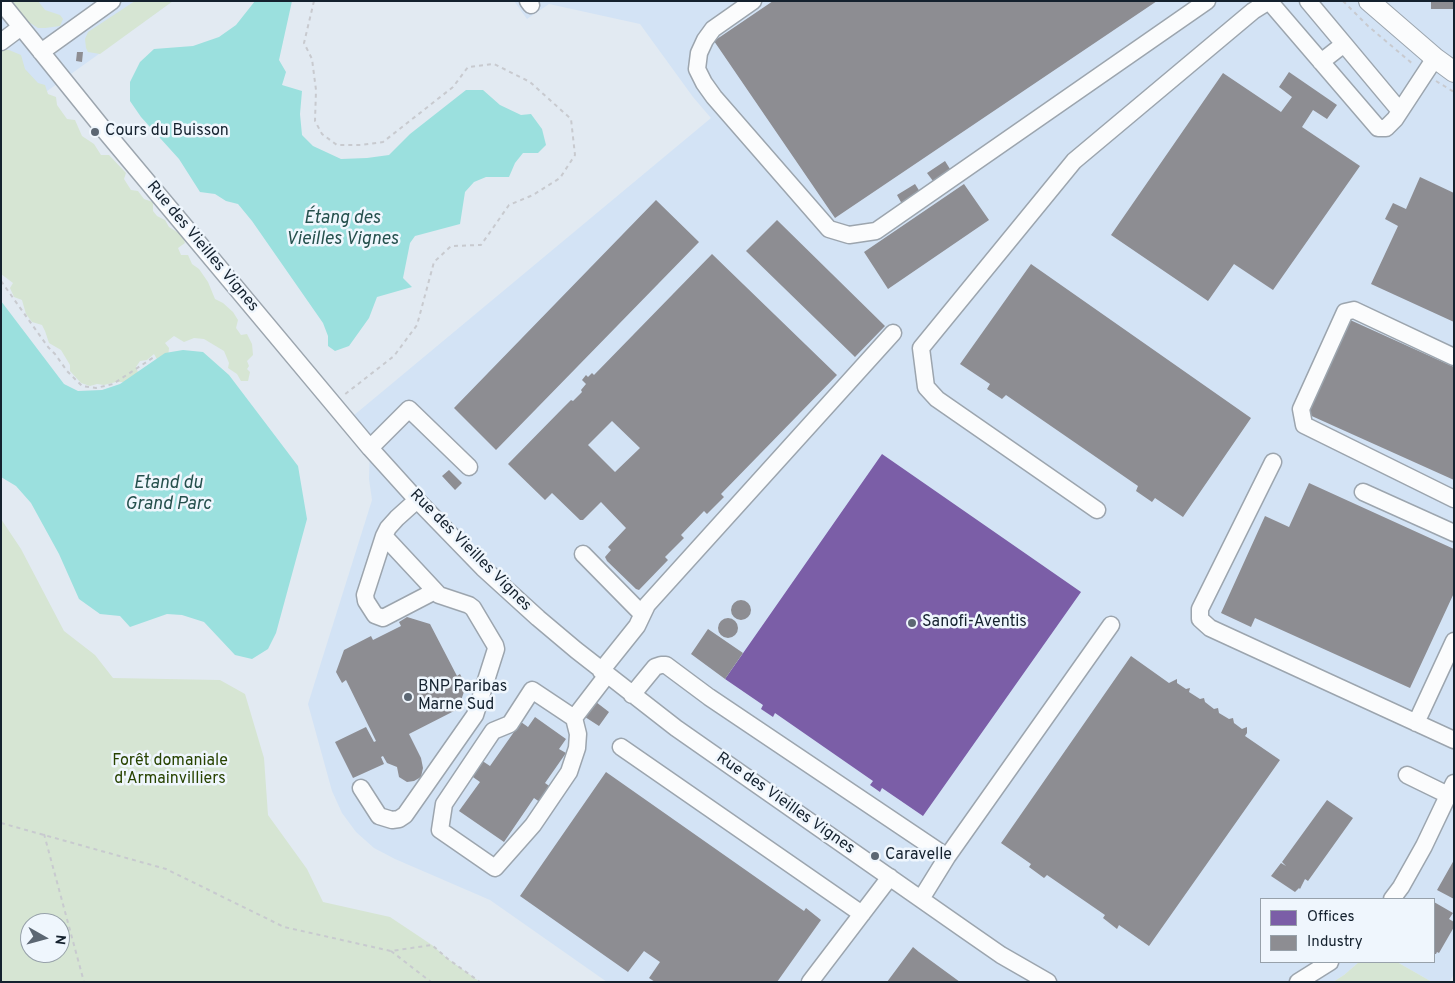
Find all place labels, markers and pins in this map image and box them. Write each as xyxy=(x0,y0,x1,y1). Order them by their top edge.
place label: Cours du Buisson xyxy=(105,122,229,142)
marker: Cours du Buisson xyxy=(89,126,101,138)
place label: Sanofi-Aventis xyxy=(922,613,1027,633)
marker: Sanofi-Aventis xyxy=(906,617,918,629)
place label: BNP Paribas Marne Sud xyxy=(418,678,507,716)
marker: BNP Paribas Marne Sud xyxy=(402,691,414,703)
place label: Caravelle xyxy=(885,846,952,866)
marker: Caravelle xyxy=(869,850,881,862)

